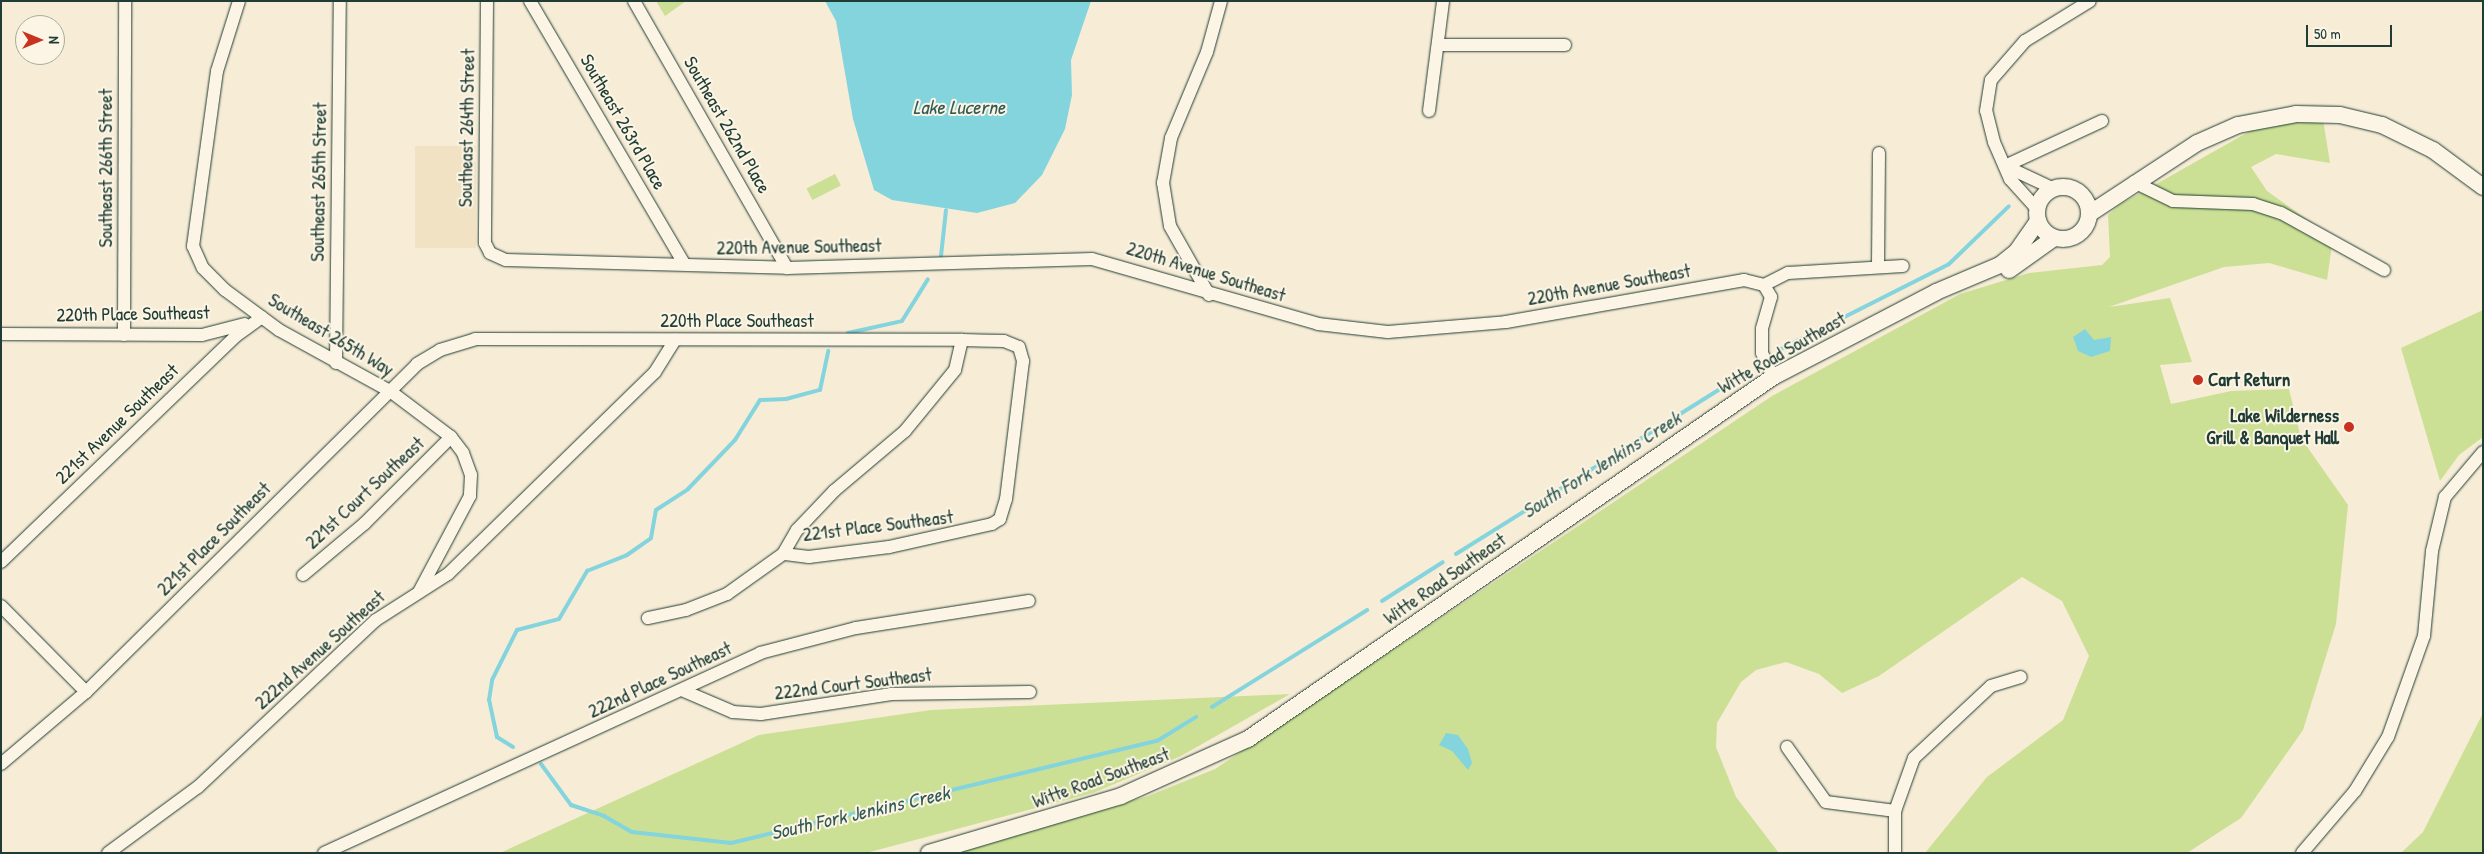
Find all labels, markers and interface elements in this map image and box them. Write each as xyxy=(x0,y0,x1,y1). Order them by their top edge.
north arrow xyxy=(15,15,65,65)
scale bar xyxy=(2309,15,2395,47)
text: 50 m xyxy=(2314,23,2341,44)
text: N xyxy=(45,36,64,44)
street label: Southeast 264th Street xyxy=(454,49,480,207)
street label: Southeast 263rd Place xyxy=(575,50,671,194)
street label: Southeast 262nd Place xyxy=(679,53,775,197)
street label: Southeast 266th Street xyxy=(95,89,117,247)
water label: Lake Lucerne xyxy=(913,94,1005,118)
street label: Southeast 265th Street xyxy=(306,102,332,262)
street label: 220th Avenue Southeast xyxy=(716,234,882,260)
street label: 220th Avenue Southeast xyxy=(1124,237,1288,307)
street label: 220th Avenue Southeast xyxy=(1526,259,1692,311)
street label: Southeast 265th Way xyxy=(264,289,398,381)
street label: 220th Place Southeast xyxy=(56,301,210,327)
street label: Witte Road Southeast xyxy=(1714,307,1850,399)
street label: 220th Place Southeast xyxy=(660,310,814,332)
street label: 221st Avenue Southeast xyxy=(51,359,183,489)
place label: Cart Return xyxy=(2208,369,2290,391)
marker: Cart Return xyxy=(2192,374,2204,386)
water label: South Fork Jenkins Creek xyxy=(1517,405,1685,523)
place label: Lake Wilderness Grill & Banquet Hall xyxy=(2206,405,2339,449)
marker: Lake Wilderness Grill & Banquet Hall xyxy=(2343,421,2355,433)
street label: 221st Court Southeast xyxy=(301,432,429,554)
street label: 221st Place Southeast xyxy=(152,477,276,601)
street label: 221st Place Southeast xyxy=(802,505,954,547)
street label: Witte Road Southeast xyxy=(1380,528,1510,630)
street label: 222nd Avenue Southeast xyxy=(250,586,390,714)
street label: 222nd Place Southeast xyxy=(585,637,735,723)
street label: 222nd Court Southeast xyxy=(773,663,933,705)
street label: Witte Road Southeast xyxy=(1030,743,1172,813)
water label: South Fork Jenkins Creek xyxy=(768,780,952,844)

